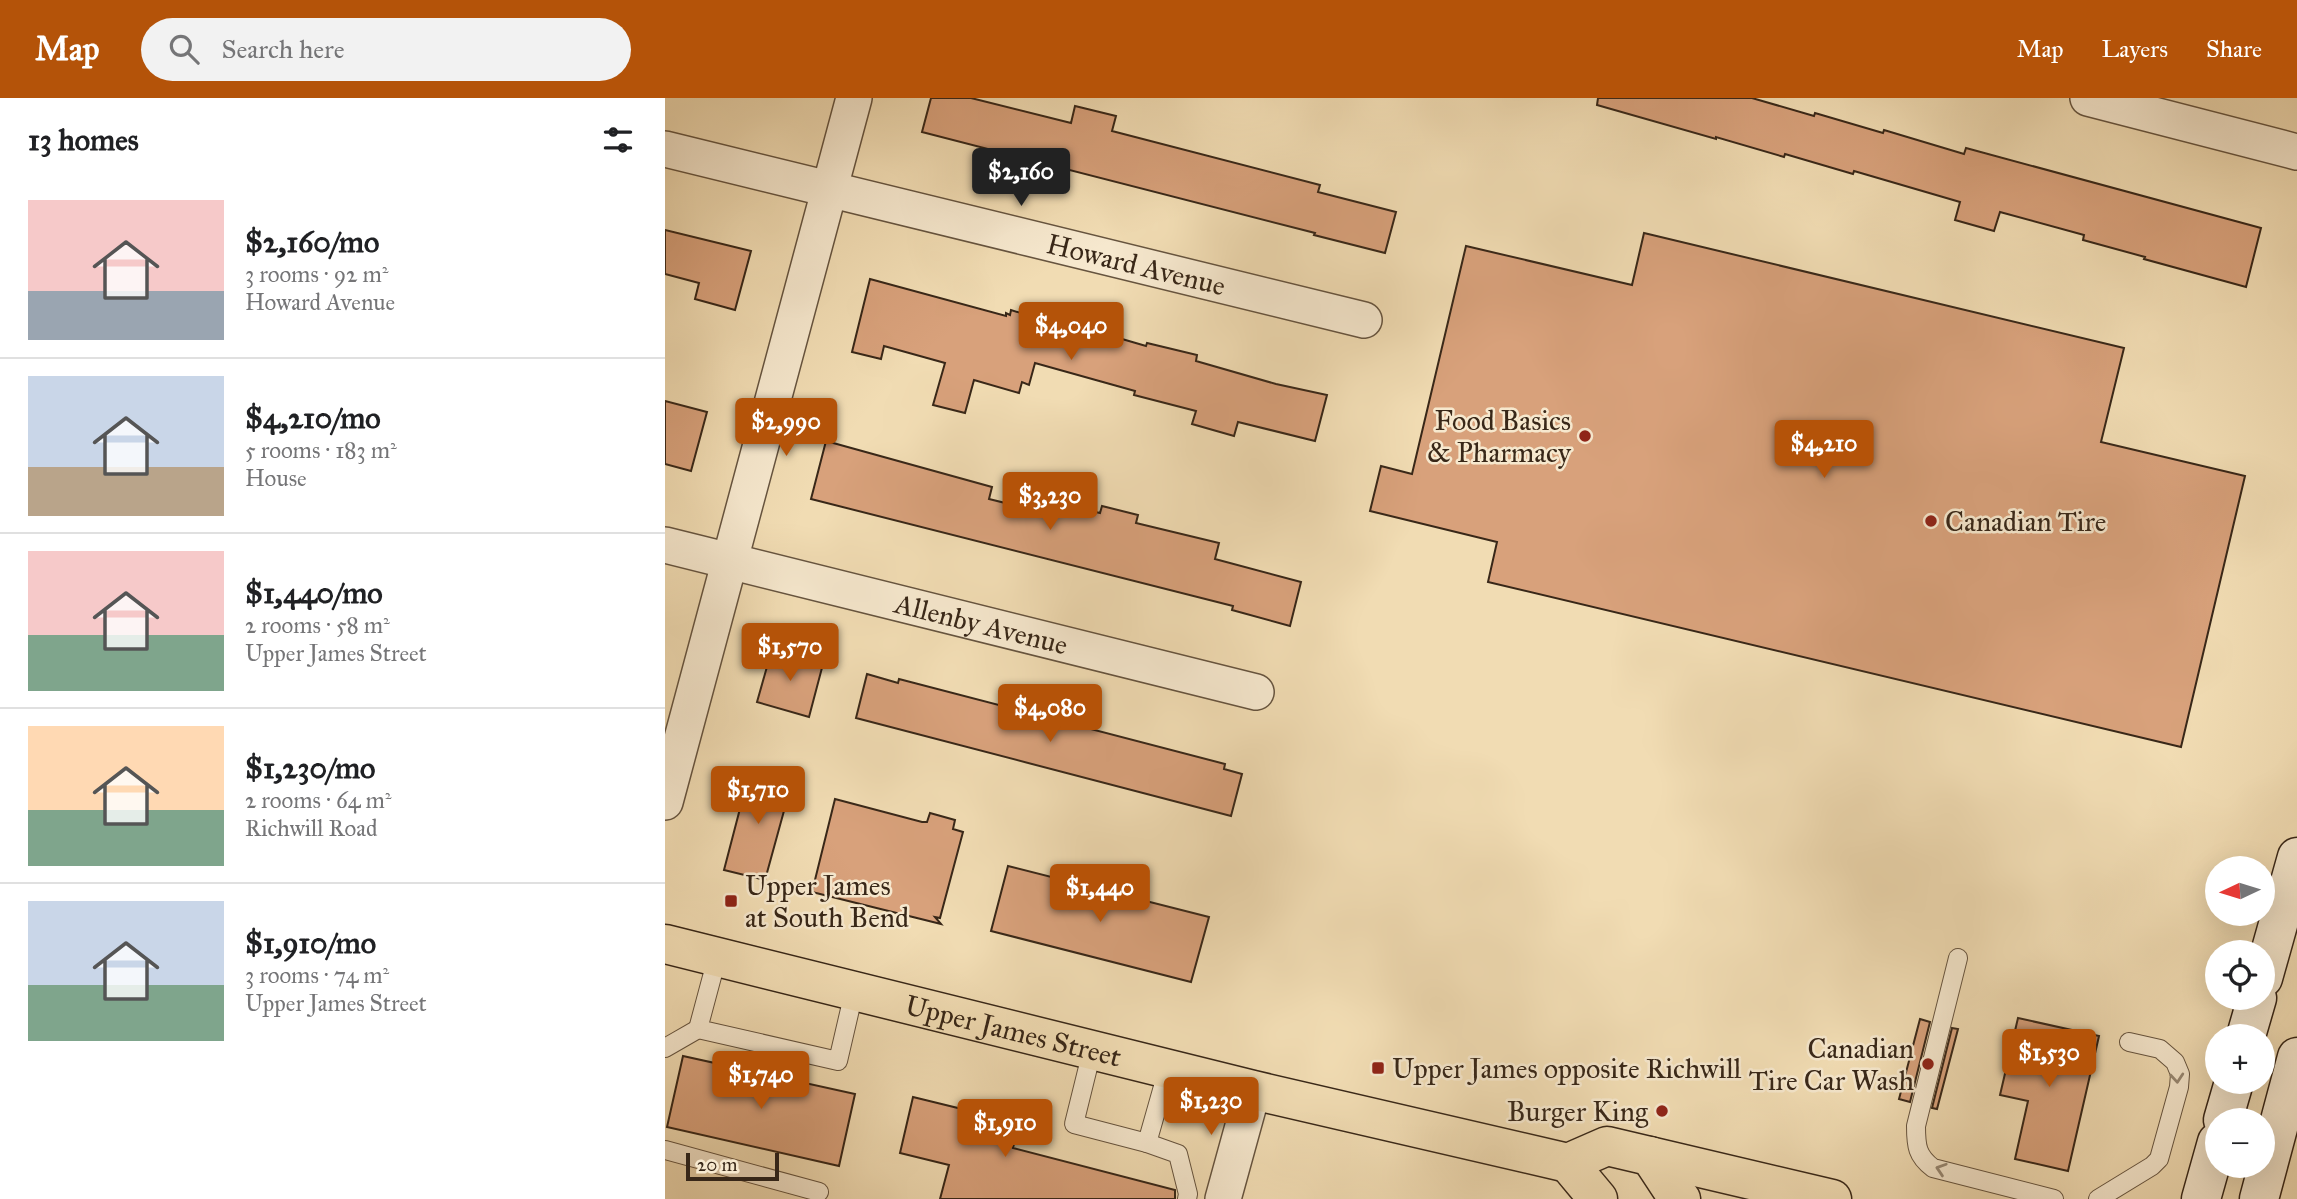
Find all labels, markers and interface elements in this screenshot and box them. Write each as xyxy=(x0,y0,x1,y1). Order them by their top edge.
search box xyxy=(141,18,631,81)
text: Map xyxy=(35,29,99,69)
icon: search xyxy=(165,30,203,68)
text: Search here xyxy=(221,33,345,65)
text: Map xyxy=(2017,34,2064,64)
text: Layers xyxy=(2102,34,2168,64)
text: Share xyxy=(2206,34,2262,64)
icon: filters xyxy=(599,121,637,159)
text: 13 homes xyxy=(28,122,139,158)
pin: $2,160 xyxy=(964,148,1078,208)
text: $2,160 xyxy=(988,157,1054,185)
text: $2,160/mo xyxy=(245,224,379,260)
street label: Howard Avenue xyxy=(1043,226,1229,303)
icon: home xyxy=(84,228,168,312)
text: 3 rooms · 92 m² xyxy=(245,260,388,288)
text: Howard Avenue xyxy=(245,288,395,316)
pin: $4,040 xyxy=(1014,302,1128,362)
text: $4,040 xyxy=(1035,311,1107,339)
pin: $2,990 xyxy=(729,398,843,458)
text: $4,210/mo xyxy=(245,400,381,436)
place label: Food Basics & Pharmacy xyxy=(1427,403,1572,470)
icon: home xyxy=(84,404,168,488)
text: $2,990 xyxy=(751,407,821,435)
pin: $4,210 xyxy=(1767,420,1881,480)
marker: Food Basics & Pharmacy xyxy=(1577,428,1593,444)
text: $4,210 xyxy=(1791,429,1857,457)
text: 5 rooms · 183 m² xyxy=(245,436,397,464)
text: House xyxy=(245,464,307,492)
pin: $3,230 xyxy=(993,472,1107,532)
text: $3,230 xyxy=(1019,481,1081,509)
place label: Canadian Tire xyxy=(1945,504,2107,539)
marker: Canadian Tire xyxy=(1923,513,1939,529)
text: $1,440/mo xyxy=(245,575,383,611)
icon: home xyxy=(84,579,168,663)
street label: Allenby Avenue xyxy=(890,585,1072,662)
text: 2 rooms · 58 m² xyxy=(245,611,390,639)
pin: $1,570 xyxy=(733,624,847,683)
text: $1,570 xyxy=(758,632,822,660)
text: Upper James Street xyxy=(245,639,427,667)
pin: $4,080 xyxy=(993,684,1107,744)
text: $4,080 xyxy=(1014,693,1086,721)
text: $1,230/mo xyxy=(245,750,375,786)
icon: home xyxy=(84,754,168,838)
pin: $1,710 xyxy=(701,766,815,826)
text: $1,710 xyxy=(727,775,789,803)
text: 2 rooms · 64 m² xyxy=(245,786,391,814)
text: Richwill Road xyxy=(245,814,377,842)
north arrow xyxy=(2205,856,2275,926)
map controls xyxy=(2205,856,2275,1178)
pin: $1,440 xyxy=(1043,864,1157,924)
place label: Upper James at South Bend xyxy=(745,868,909,935)
text: $1,440 xyxy=(1066,873,1134,901)
marker: Upper James at South Bend xyxy=(723,893,739,909)
text: $1,910/mo xyxy=(245,925,376,961)
icon: home xyxy=(84,929,168,1013)
button: locate xyxy=(2205,940,2275,1010)
text: 3 rooms · 74 m² xyxy=(245,961,389,989)
street label: Upper James Street xyxy=(902,987,1125,1074)
text: Upper James Street xyxy=(245,989,427,1017)
button: + xyxy=(2205,1024,2275,1094)
pin: $1,530 xyxy=(1992,1030,2106,1089)
place label: Canadian Tire Car Wash xyxy=(1749,1031,1914,1098)
text: $1,530 xyxy=(2018,1038,2080,1066)
place label: Upper James opposite Richwill xyxy=(1392,1051,1742,1086)
pin: $1,740 xyxy=(704,1052,818,1111)
marker: Canadian Tire Car Wash xyxy=(1920,1056,1936,1072)
text: $1,740 xyxy=(728,1060,794,1088)
marker: Upper James opposite Richwill xyxy=(1370,1060,1386,1076)
one-way arrow xyxy=(2169,1073,2184,1084)
pin: $1,230 xyxy=(1154,1077,1268,1137)
text: $1,230 xyxy=(1180,1086,1242,1114)
place label: Burger King xyxy=(1507,1094,1649,1129)
pin: $1,910 xyxy=(948,1100,1062,1159)
marker: Burger King xyxy=(1654,1103,1670,1119)
text: $1,910 xyxy=(973,1108,1037,1136)
button: − xyxy=(2205,1108,2275,1178)
scale bar xyxy=(686,1150,779,1182)
text: 20 m xyxy=(697,1153,738,1176)
one-way arrow xyxy=(1936,1163,1948,1178)

